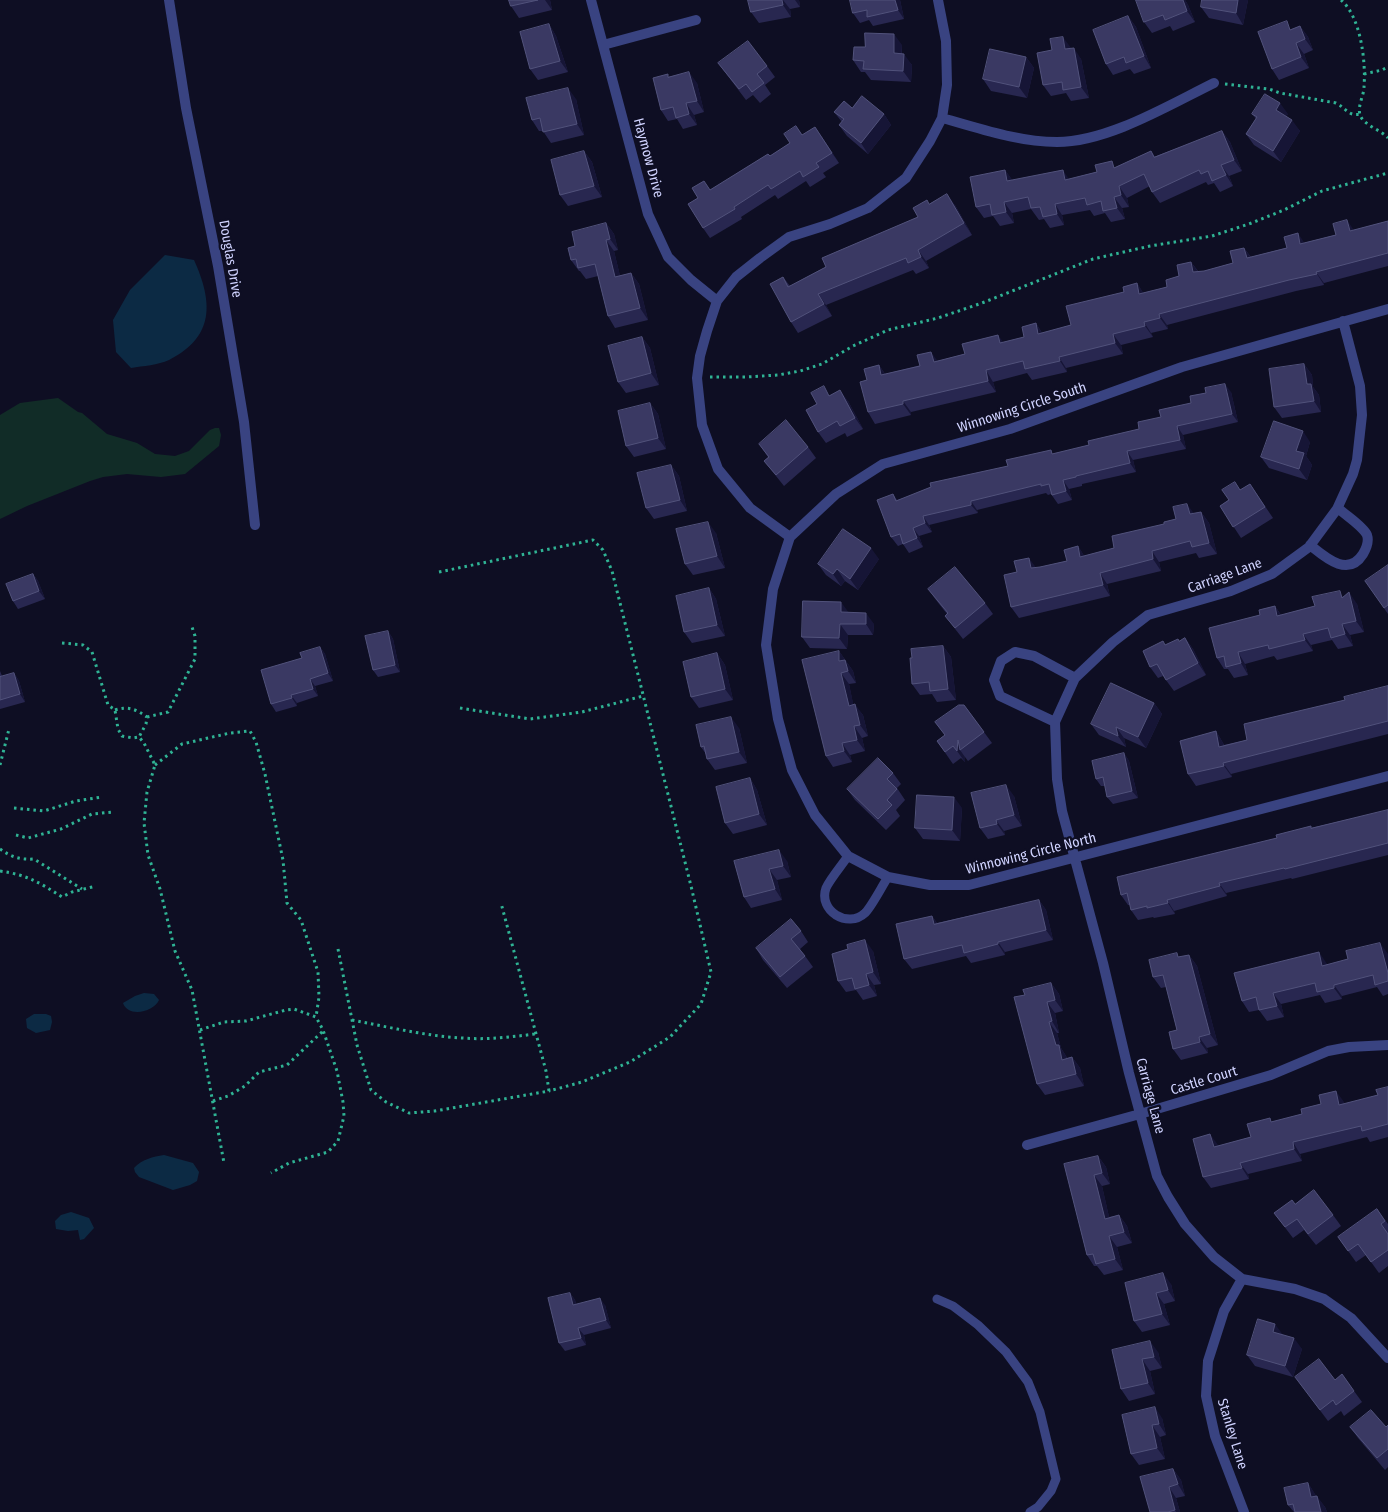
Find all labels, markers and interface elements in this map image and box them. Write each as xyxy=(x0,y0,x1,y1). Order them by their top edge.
street label: Haymow Drive xyxy=(629,116,667,200)
street label: Douglas Drive xyxy=(215,219,245,299)
street label: Winnowing Circle South xyxy=(955,379,1089,437)
street label: Carriage Lane xyxy=(1186,555,1264,597)
street label: Winnowing Circle North xyxy=(964,830,1098,878)
street label: Carriage Lane xyxy=(1132,1056,1168,1136)
street label: Castle Court xyxy=(1169,1063,1239,1099)
street label: Stanley Lane xyxy=(1213,1397,1251,1471)

